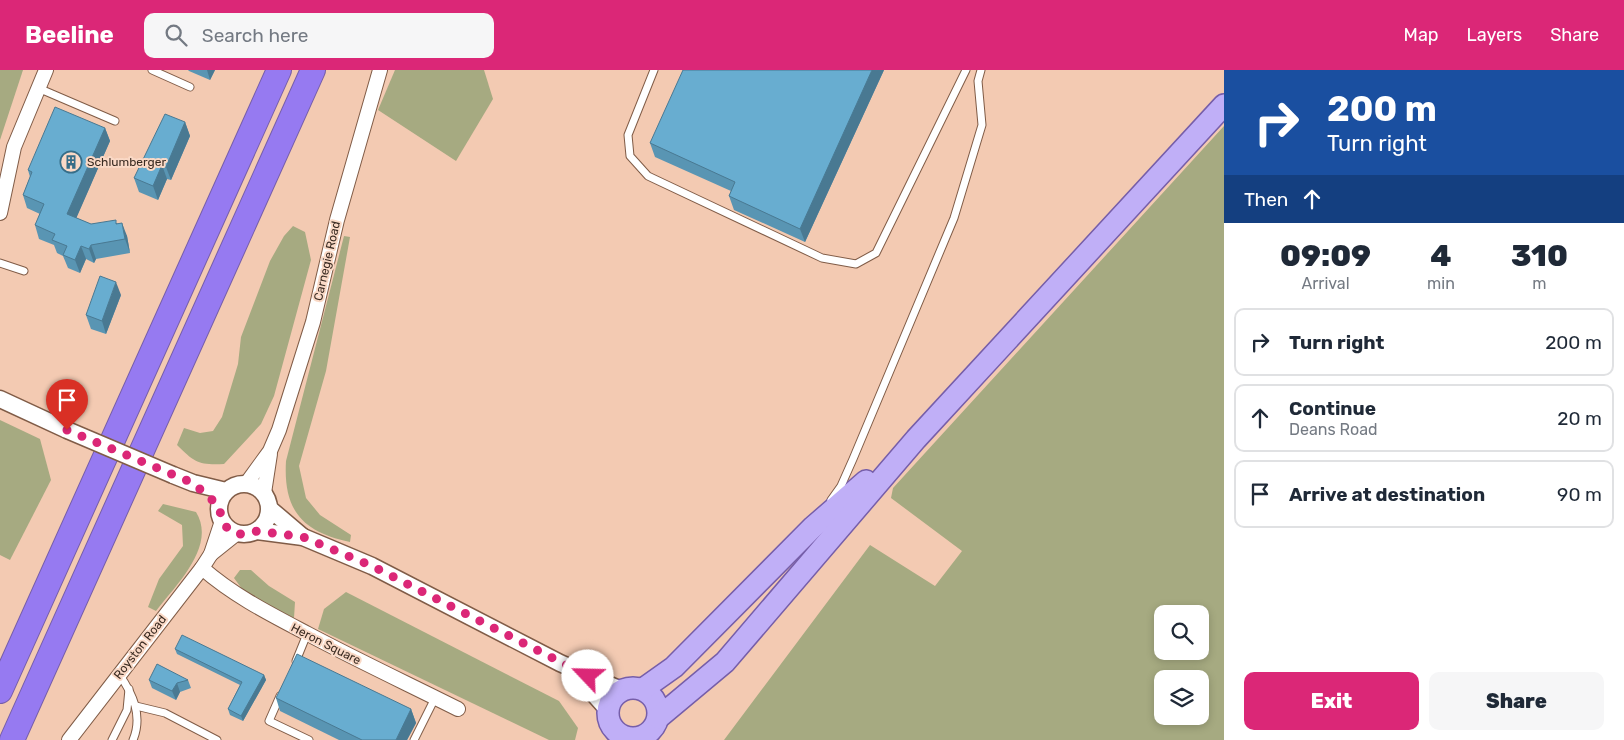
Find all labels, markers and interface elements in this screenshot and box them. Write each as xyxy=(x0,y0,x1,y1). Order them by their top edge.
search box xyxy=(144,13,494,58)
text: Beeline xyxy=(25,21,114,49)
icon: search xyxy=(162,21,190,49)
text: Search here xyxy=(202,24,308,47)
text: Map xyxy=(1404,24,1439,46)
text: Layers xyxy=(1467,24,1522,46)
text: Share xyxy=(1550,24,1599,46)
text: 200 m xyxy=(1327,88,1437,130)
icon: right xyxy=(1244,90,1309,155)
text: Turn right xyxy=(1327,130,1427,157)
building icon: Schlumberger xyxy=(59,150,83,174)
place label: Schlumberger xyxy=(87,155,166,169)
icon: ahead xyxy=(1298,185,1326,213)
text: Then xyxy=(1244,188,1288,211)
street label: Carnegie Road xyxy=(311,220,343,302)
text: 09:09 xyxy=(1280,238,1371,274)
text: 4 xyxy=(1430,238,1452,274)
text: 310 xyxy=(1511,238,1568,274)
text: Arrival xyxy=(1302,274,1350,293)
text: min xyxy=(1427,274,1455,293)
text: m xyxy=(1532,274,1547,293)
icon: right xyxy=(1246,328,1274,356)
text: Turn right xyxy=(1289,331,1384,354)
text: 200 m xyxy=(1545,331,1602,354)
pin xyxy=(46,379,88,430)
icon: arrive xyxy=(53,386,81,414)
text: Continue xyxy=(1289,397,1376,420)
icon: ahead xyxy=(1246,404,1274,432)
text: 20 m xyxy=(1557,407,1602,430)
text: Deans Road xyxy=(1289,420,1378,439)
icon: arrive xyxy=(1246,480,1274,508)
text: Arrive at destination xyxy=(1289,483,1485,506)
text: 90 m xyxy=(1557,483,1602,506)
map controls xyxy=(1154,605,1209,725)
button: search xyxy=(1154,605,1209,660)
street label: Royston Road xyxy=(111,612,169,682)
street label: Heron Square xyxy=(289,620,363,668)
position arrow xyxy=(561,649,613,701)
button: layers xyxy=(1154,670,1209,725)
button: Exit xyxy=(1244,672,1419,730)
button: Share xyxy=(1429,672,1604,730)

